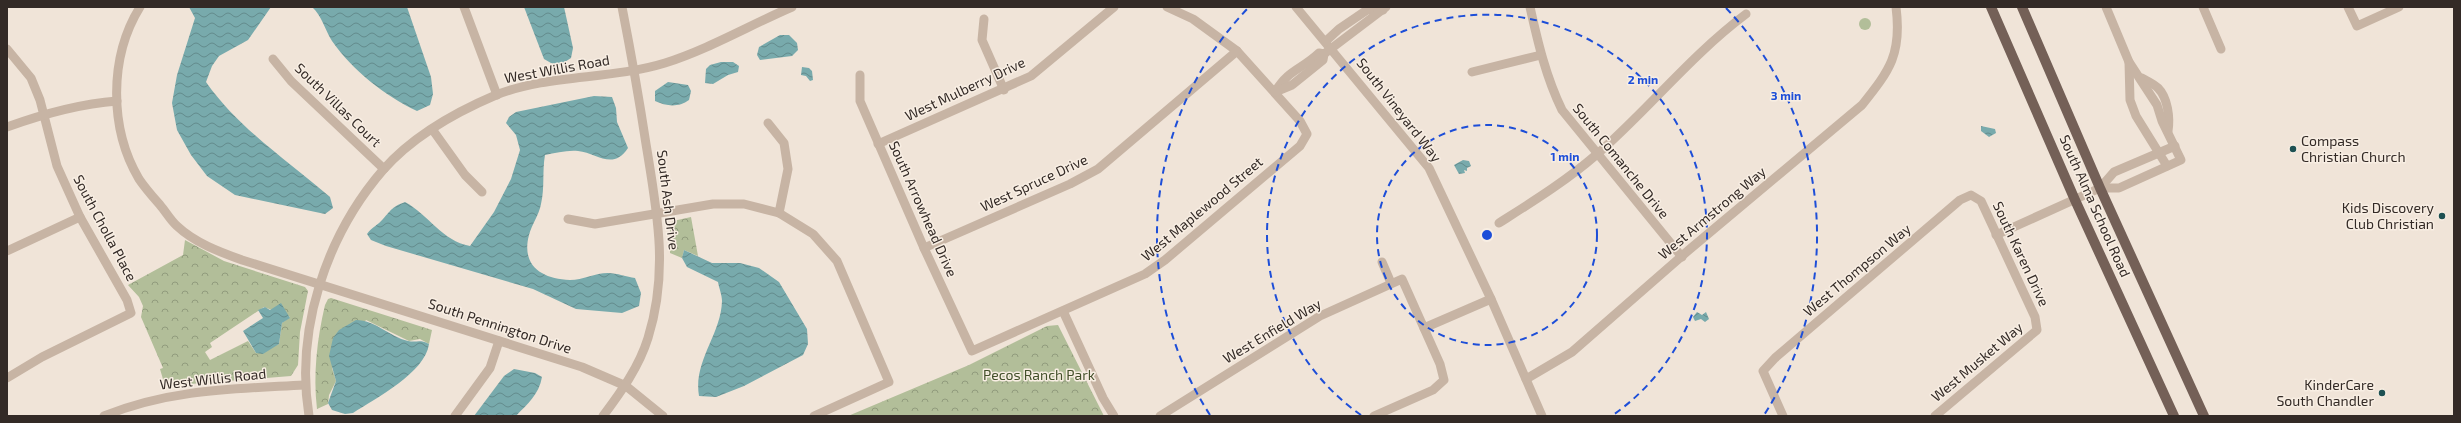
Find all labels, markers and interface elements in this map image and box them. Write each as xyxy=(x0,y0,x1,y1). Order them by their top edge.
street label: West Willis Road xyxy=(503,51,611,86)
street label: West Mulberry Drive xyxy=(902,53,1028,124)
street label: South Vineyard Way xyxy=(1354,54,1446,166)
street label: South Villas Court xyxy=(292,59,385,150)
text: 2 min xyxy=(1628,72,1658,86)
text: 3 min xyxy=(1771,88,1801,102)
street label: South Comanche Drive xyxy=(1570,100,1673,222)
street label: South Alma School Road xyxy=(2056,132,2135,280)
place label: Compass Christian Church xyxy=(2301,132,2406,165)
street label: South Arrowhead Drive xyxy=(886,138,961,279)
marker: Compass Christian Church xyxy=(2288,144,2298,154)
street label: South Ash Drive xyxy=(654,149,683,251)
text: 1 min xyxy=(1551,149,1579,163)
street label: West Spruce Drive xyxy=(977,150,1090,215)
street label: West Maplewood Street xyxy=(1137,153,1266,264)
street label: West Armstrong Way xyxy=(1654,162,1769,263)
street label: South Cholla Place xyxy=(70,172,141,284)
street label: South Karen Drive xyxy=(1990,199,2053,309)
place label: Kids Discovery Club Christian xyxy=(2342,199,2435,232)
marker: Kids Discovery Club Christian xyxy=(2437,211,2447,221)
street label: West Thompson Way xyxy=(1800,219,1914,319)
centre of rings xyxy=(1480,228,1494,242)
street label: South Pennington Drive xyxy=(426,294,574,357)
street label: West Enfield Way xyxy=(1220,294,1324,367)
street label: West Musket Way xyxy=(1927,318,2026,405)
street label: West Willis Road xyxy=(159,364,267,393)
park label: Pecos Ranch Park xyxy=(983,366,1095,383)
place label: KinderCare South Chandler xyxy=(2276,376,2374,409)
marker: KinderCare South Chandler xyxy=(2377,388,2387,398)

